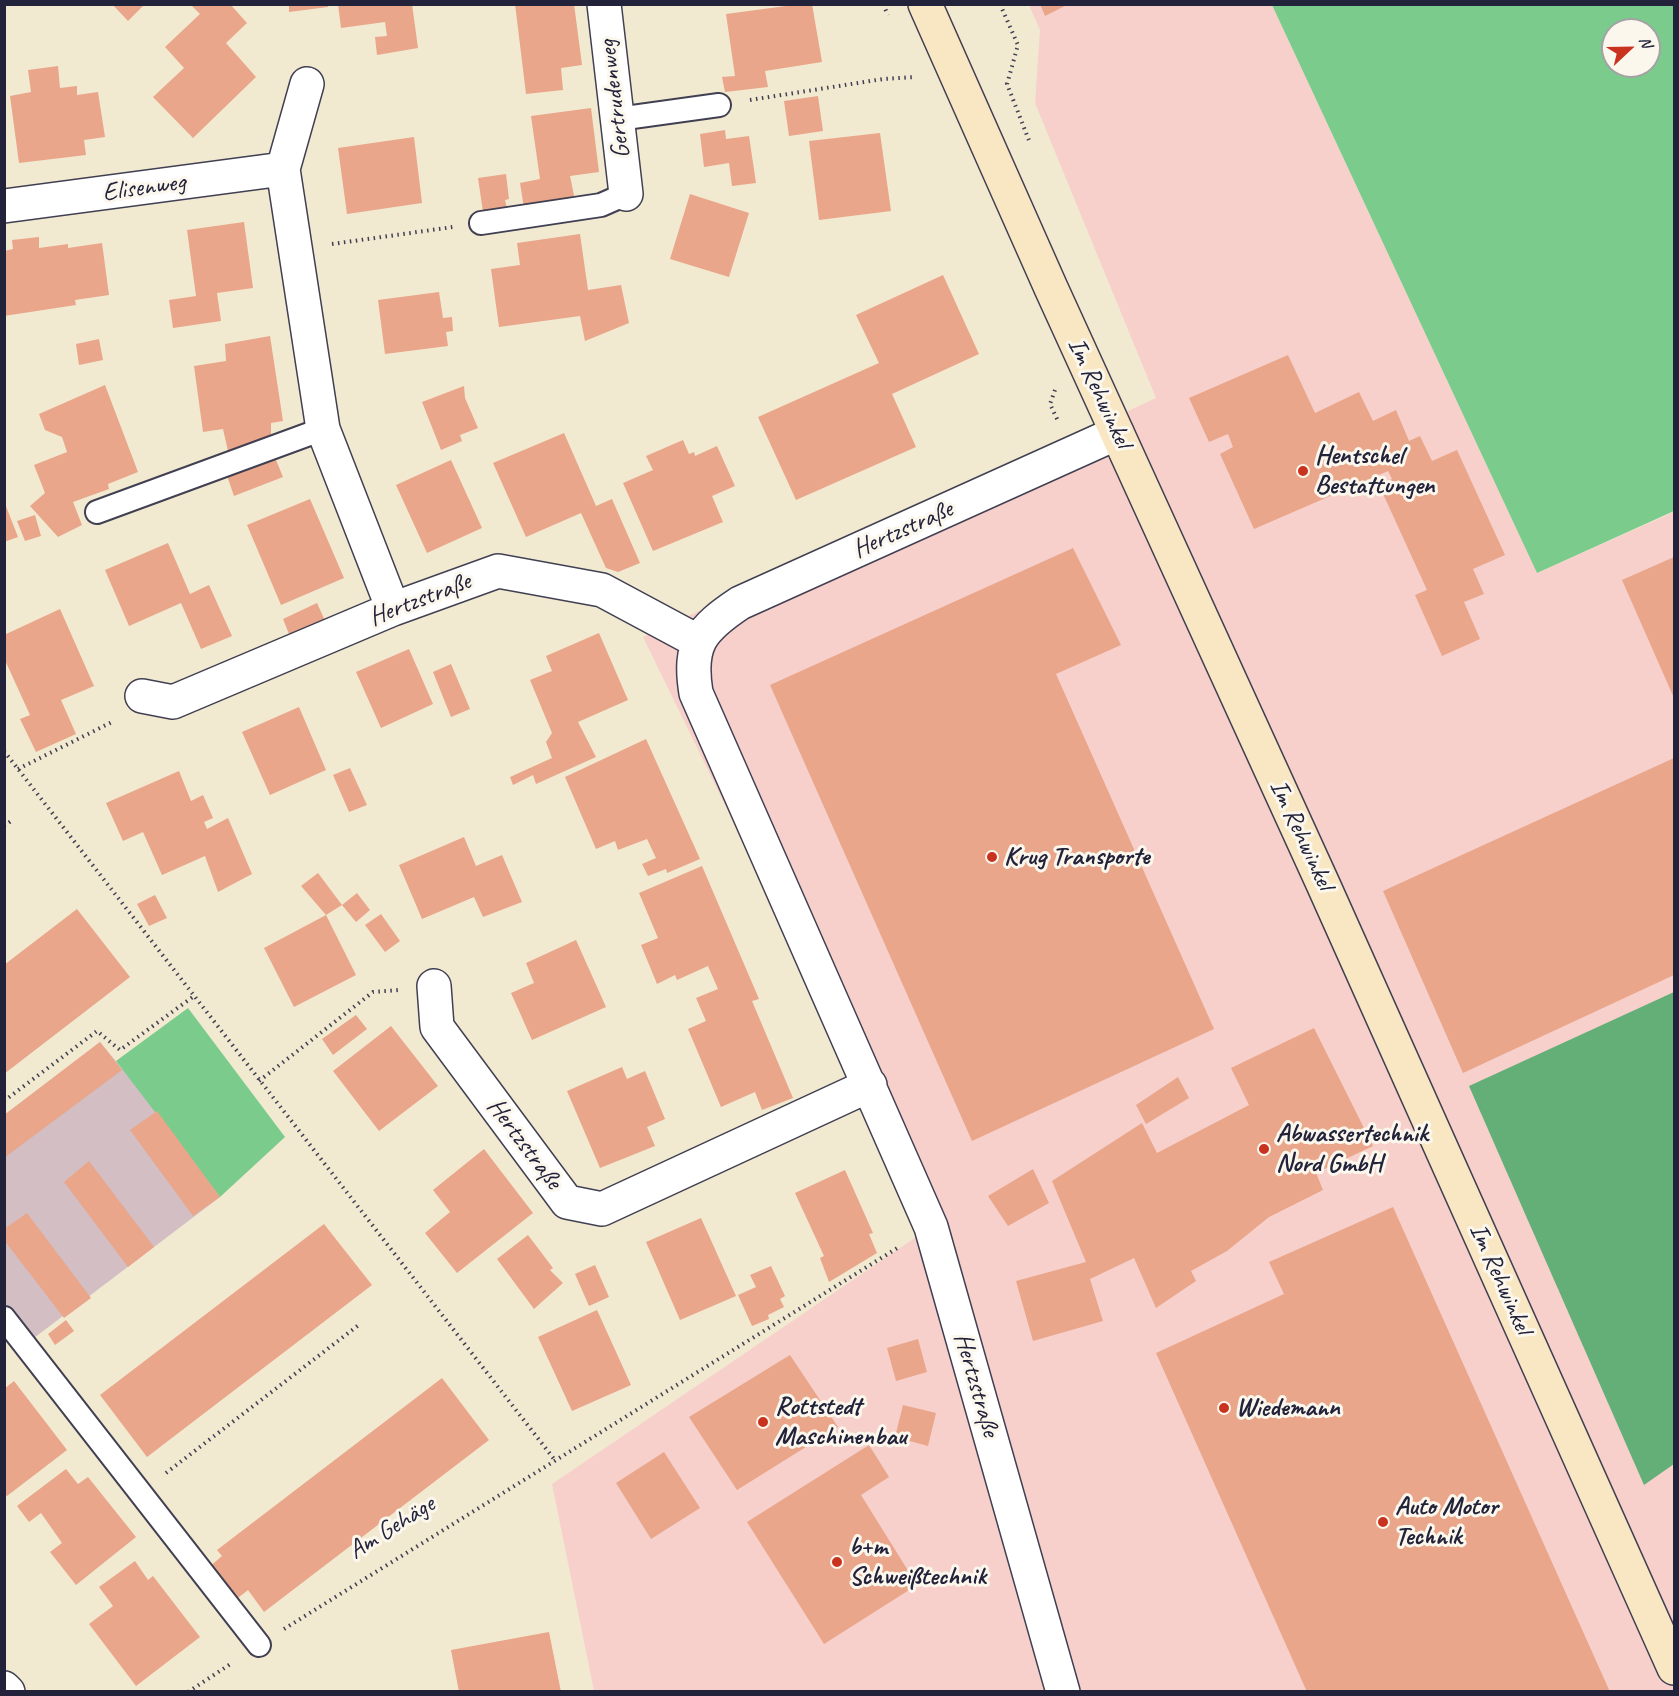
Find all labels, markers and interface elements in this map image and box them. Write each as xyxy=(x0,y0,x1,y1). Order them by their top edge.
north arrow xyxy=(1601,18,1661,78)
text: N xyxy=(1635,34,1657,50)
street label: Gertrudenweg xyxy=(592,38,638,160)
street label: Elisenweg xyxy=(101,167,187,209)
street label: Im Rehwinkel xyxy=(1060,333,1138,453)
place label: Hentschel Bestattungen xyxy=(1315,440,1434,502)
marker: Hentschel Bestattungen xyxy=(1296,464,1310,478)
street label: Hertzstraße xyxy=(848,494,958,566)
street label: Hertzstraße xyxy=(365,566,475,634)
street label: Im Rehwinkel xyxy=(1262,775,1340,895)
place label: Krug Transporte xyxy=(1004,841,1150,873)
marker: Krug Transporte xyxy=(985,850,999,864)
street label: Hertzstraße xyxy=(480,1092,568,1196)
place label: Abwassertechnik Nord GmbH xyxy=(1276,1118,1428,1180)
marker: Abwassertechnik Nord GmbH xyxy=(1257,1142,1271,1156)
street label: Im Rehwinkel xyxy=(1462,1219,1538,1339)
street label: Hertzstraße xyxy=(946,1330,1006,1440)
place label: Rottstedt Maschinenbau xyxy=(775,1391,906,1452)
place label: Wiedemann xyxy=(1236,1392,1340,1424)
marker: Wiedemann xyxy=(1217,1401,1231,1415)
marker: Rottstedt Maschinenbau xyxy=(756,1415,770,1429)
street label: Am Gehäge xyxy=(343,1489,441,1567)
place label: Auto Motor Technik xyxy=(1395,1491,1498,1552)
marker: Auto Motor Technik xyxy=(1376,1515,1390,1529)
place label: b+m Schweißtechnik xyxy=(849,1531,986,1592)
marker: b+m Schweißtechnik xyxy=(830,1555,844,1569)

